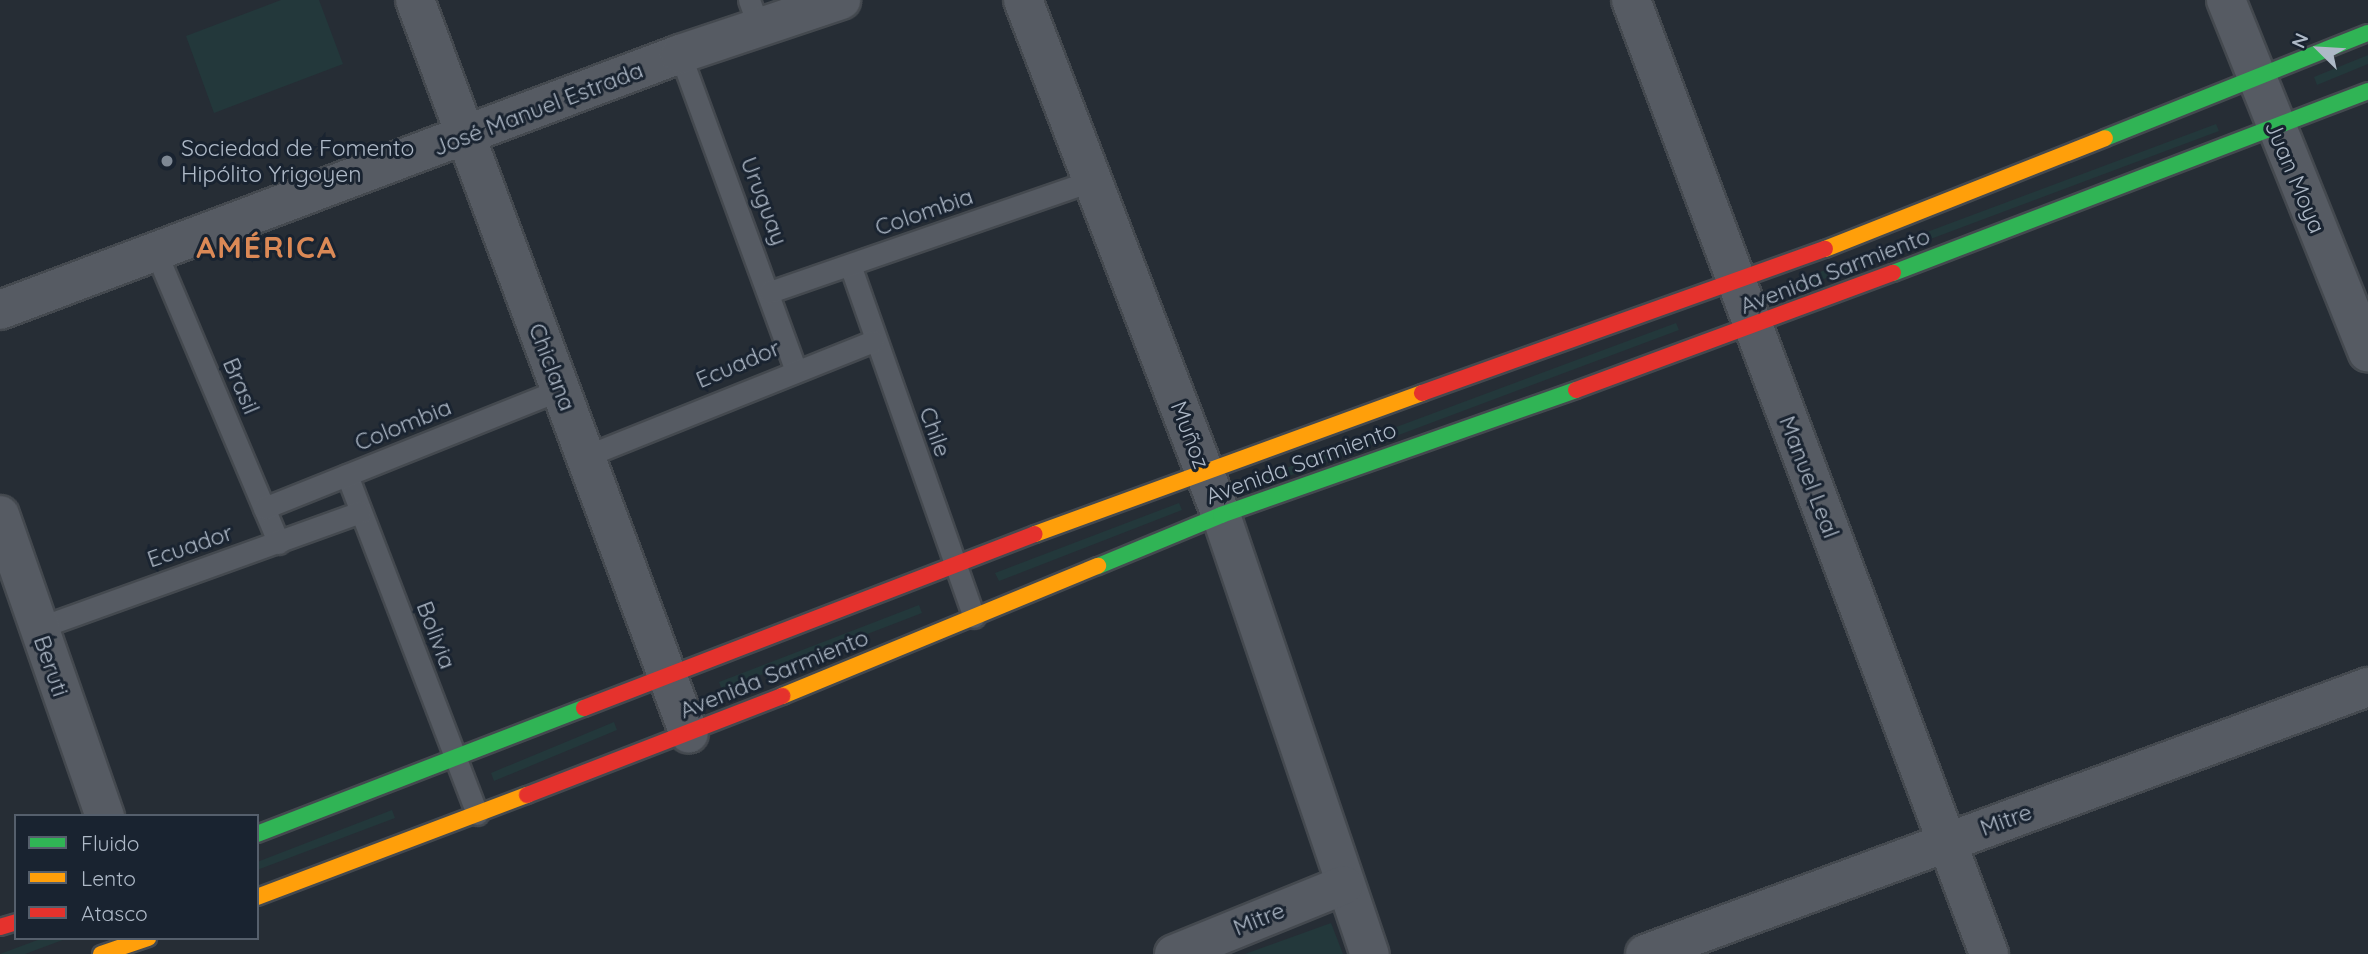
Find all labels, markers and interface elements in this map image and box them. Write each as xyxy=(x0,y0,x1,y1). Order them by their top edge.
north arrow xyxy=(2284,14,2354,84)
text: N xyxy=(2286,29,2314,52)
street label: José Manuel Estrada xyxy=(429,56,647,162)
street label: Juan Moya xyxy=(2259,117,2331,237)
place label: Sociedad de Fomento Hipólito Yrigoyen xyxy=(181,134,414,188)
marker: Sociedad de Fomento Hipólito Yrigoyen xyxy=(159,153,175,169)
street label: Uruguay xyxy=(735,153,793,249)
street label: Colombia xyxy=(871,182,977,242)
street label: Avenida Sarmiento xyxy=(1736,222,1934,320)
district label: AMÉRICA xyxy=(197,229,337,265)
street label: Chiclana xyxy=(523,319,581,415)
street label: Ecuador xyxy=(692,334,784,394)
street label: Brasil xyxy=(217,354,265,418)
street label: Colombia xyxy=(351,393,455,457)
street label: Muñoz xyxy=(1165,397,1215,473)
street label: Chile xyxy=(913,403,957,461)
street label: Manuel Leal xyxy=(1773,412,1845,542)
street label: Avenida Sarmiento xyxy=(1202,416,1400,510)
street label: Ecuador xyxy=(144,519,236,573)
street label: Bolivia xyxy=(411,597,461,673)
street label: Avenida Sarmiento xyxy=(676,624,872,724)
street label: Beruti xyxy=(28,632,74,700)
street label: Mitre xyxy=(1976,798,2036,842)
legend xyxy=(14,814,259,940)
text: Fluido xyxy=(81,830,139,856)
text: Lento xyxy=(81,865,136,891)
street label: Mitre xyxy=(1229,896,1289,942)
text: Atasco xyxy=(81,900,148,926)

